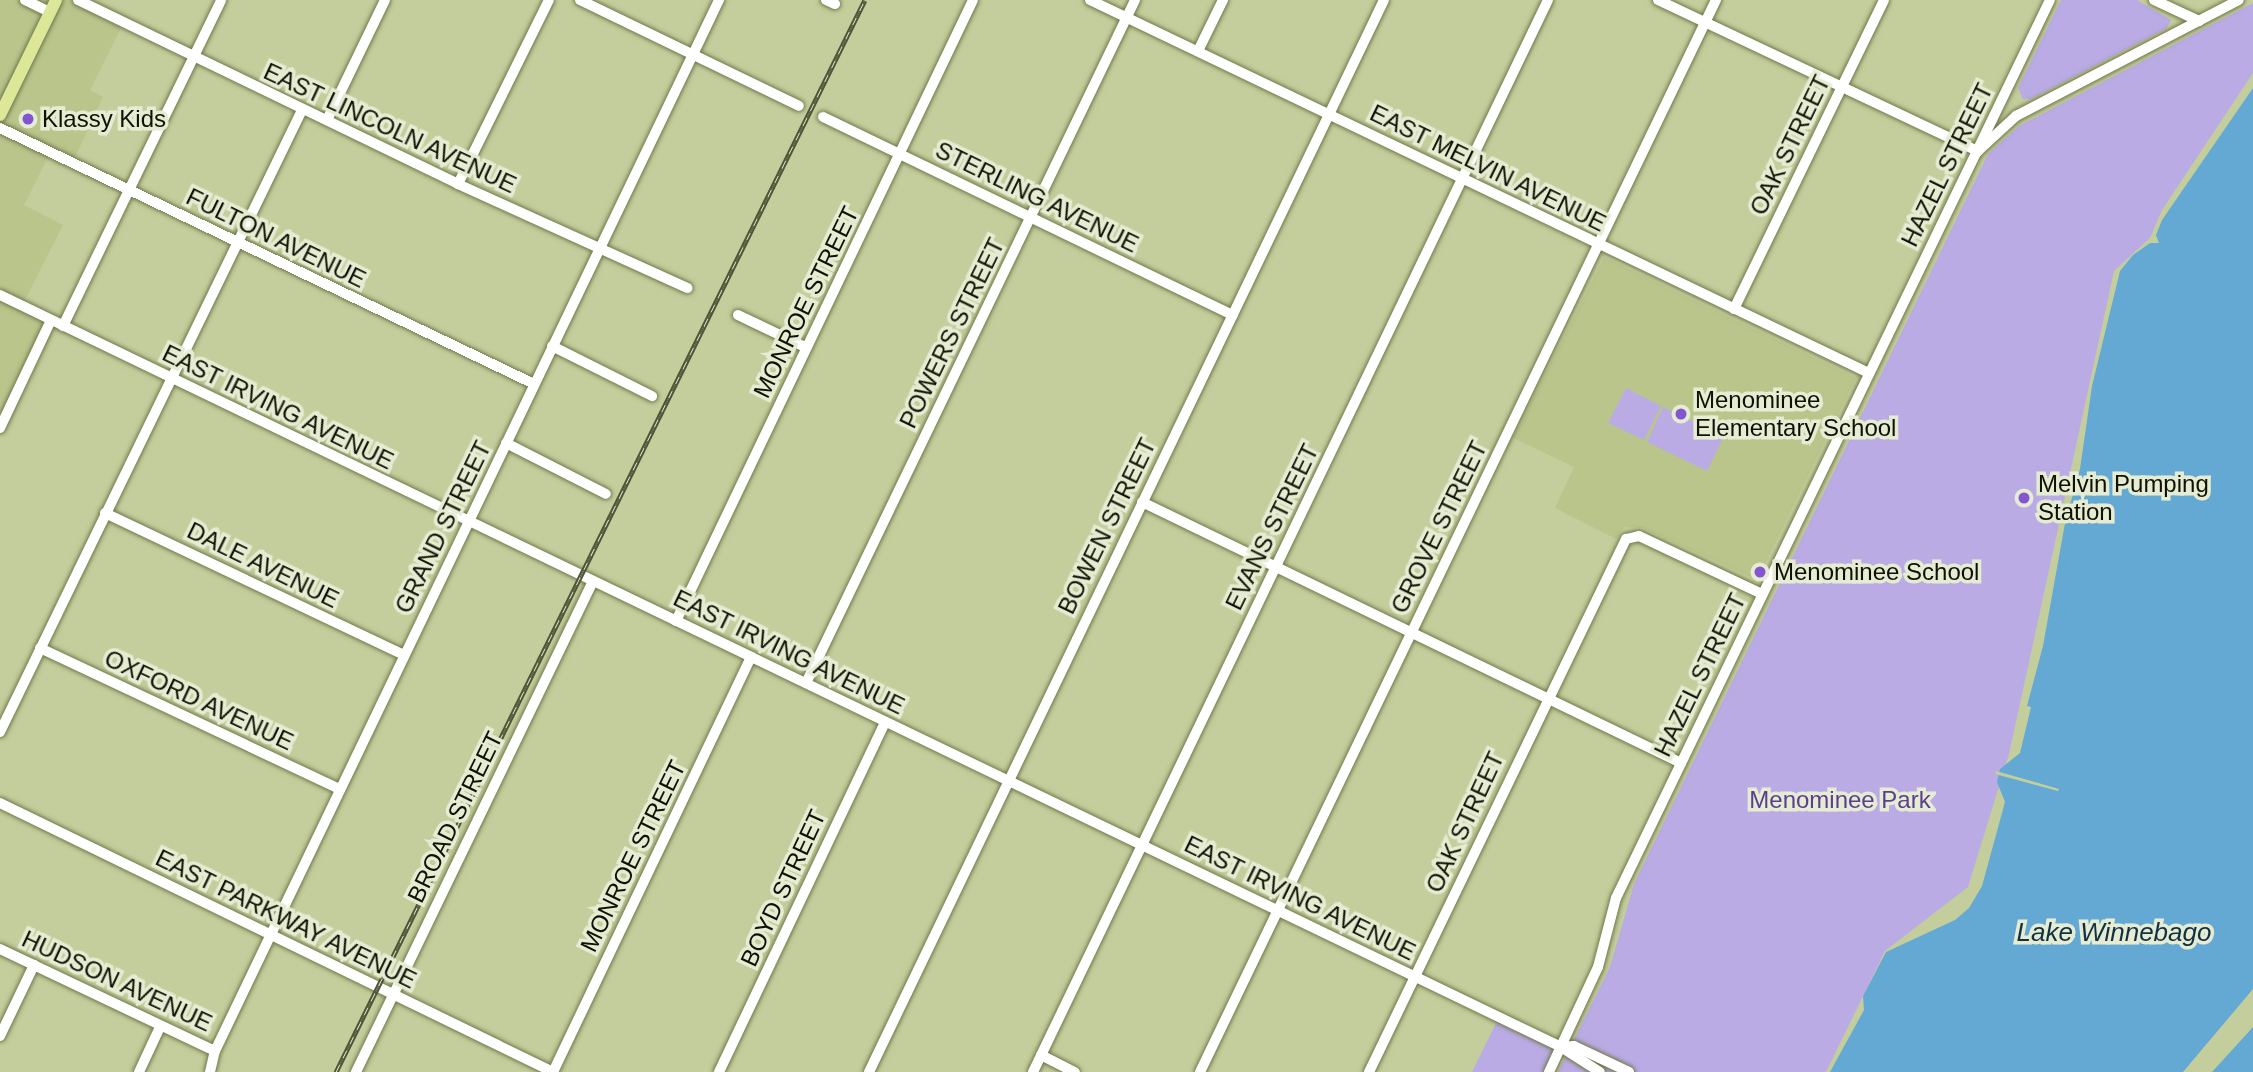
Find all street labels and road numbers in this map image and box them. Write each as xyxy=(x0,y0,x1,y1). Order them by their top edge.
street label: EAST LINCOLN AVENUE xyxy=(258,56,522,200)
street label: OAK STREET xyxy=(1744,70,1836,220)
street label: HAZEL STREET xyxy=(1895,78,1999,252)
street label: EAST MELVIN AVENUE xyxy=(1365,98,1611,238)
street label: STERLING AVENUE xyxy=(930,135,1144,259)
street label: FULTON AVENUE xyxy=(181,182,371,294)
street label: MONROE STREET xyxy=(747,202,865,402)
street label: POWERS STREET xyxy=(893,233,1011,433)
street label: EAST IRVING AVENUE xyxy=(157,338,399,476)
street label: BOWEN STREET xyxy=(1052,433,1162,619)
street label: GRAND STREET xyxy=(389,436,497,618)
street label: GROVE STREET xyxy=(1385,436,1493,618)
street label: EVANS STREET xyxy=(1219,439,1325,615)
street label: DALE AVENUE xyxy=(182,516,344,614)
street label: EAST IRVING AVENUE xyxy=(668,583,910,721)
street label: HAZEL STREET xyxy=(1648,588,1752,762)
street label: OXFORD AVENUE xyxy=(99,643,299,757)
street label: BROAD STREET xyxy=(401,727,509,907)
street label: OAK STREET xyxy=(1420,747,1510,897)
street label: MONROE STREET xyxy=(574,756,692,956)
street label: BOYD STREET xyxy=(734,805,832,971)
street label: EAST IRVING AVENUE xyxy=(1179,829,1421,967)
street label: EAST PARKWAY AVENUE xyxy=(150,843,422,995)
street label: HUDSON AVENUE xyxy=(17,924,217,1038)

